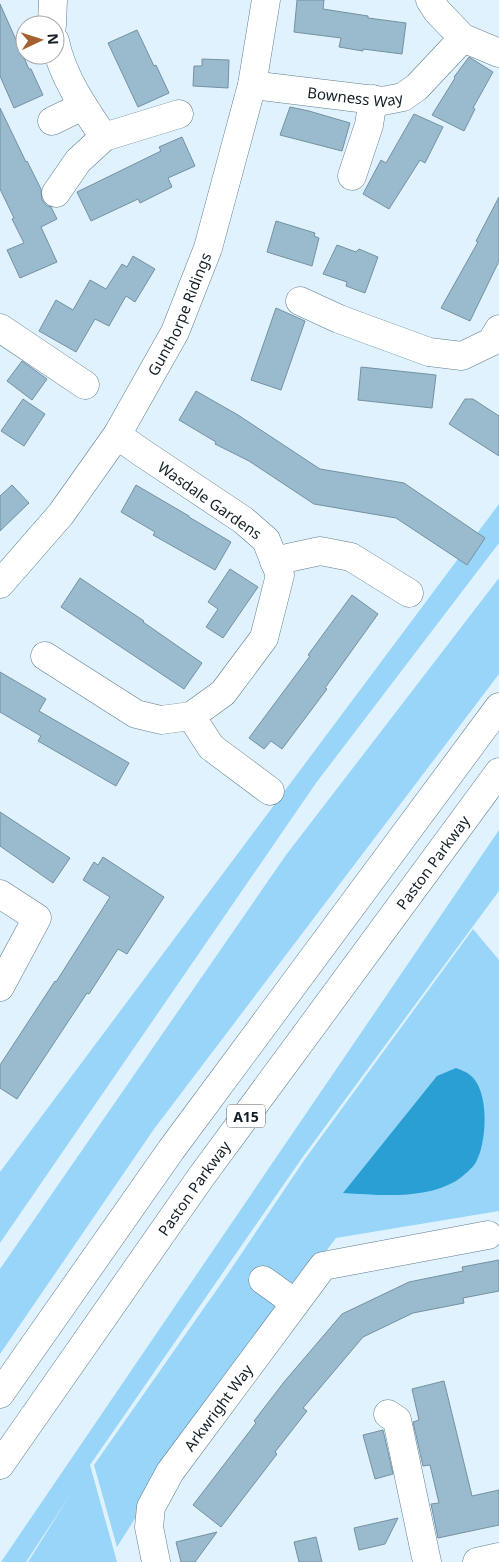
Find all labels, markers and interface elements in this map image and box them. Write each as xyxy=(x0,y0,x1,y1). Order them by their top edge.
north arrow xyxy=(15,15,65,65)
text: N xyxy=(44,33,63,45)
street label: Bowness Way xyxy=(306,82,405,111)
street label: Gunthorpe Ridings xyxy=(143,250,215,379)
street label: Wasdale Gardens xyxy=(154,457,266,543)
street label: Paston Parkway xyxy=(391,811,474,913)
road number: A15 xyxy=(227,1104,265,1128)
street label: Paston Parkway xyxy=(153,1136,235,1239)
street label: Arkwright Way xyxy=(179,1360,257,1455)

